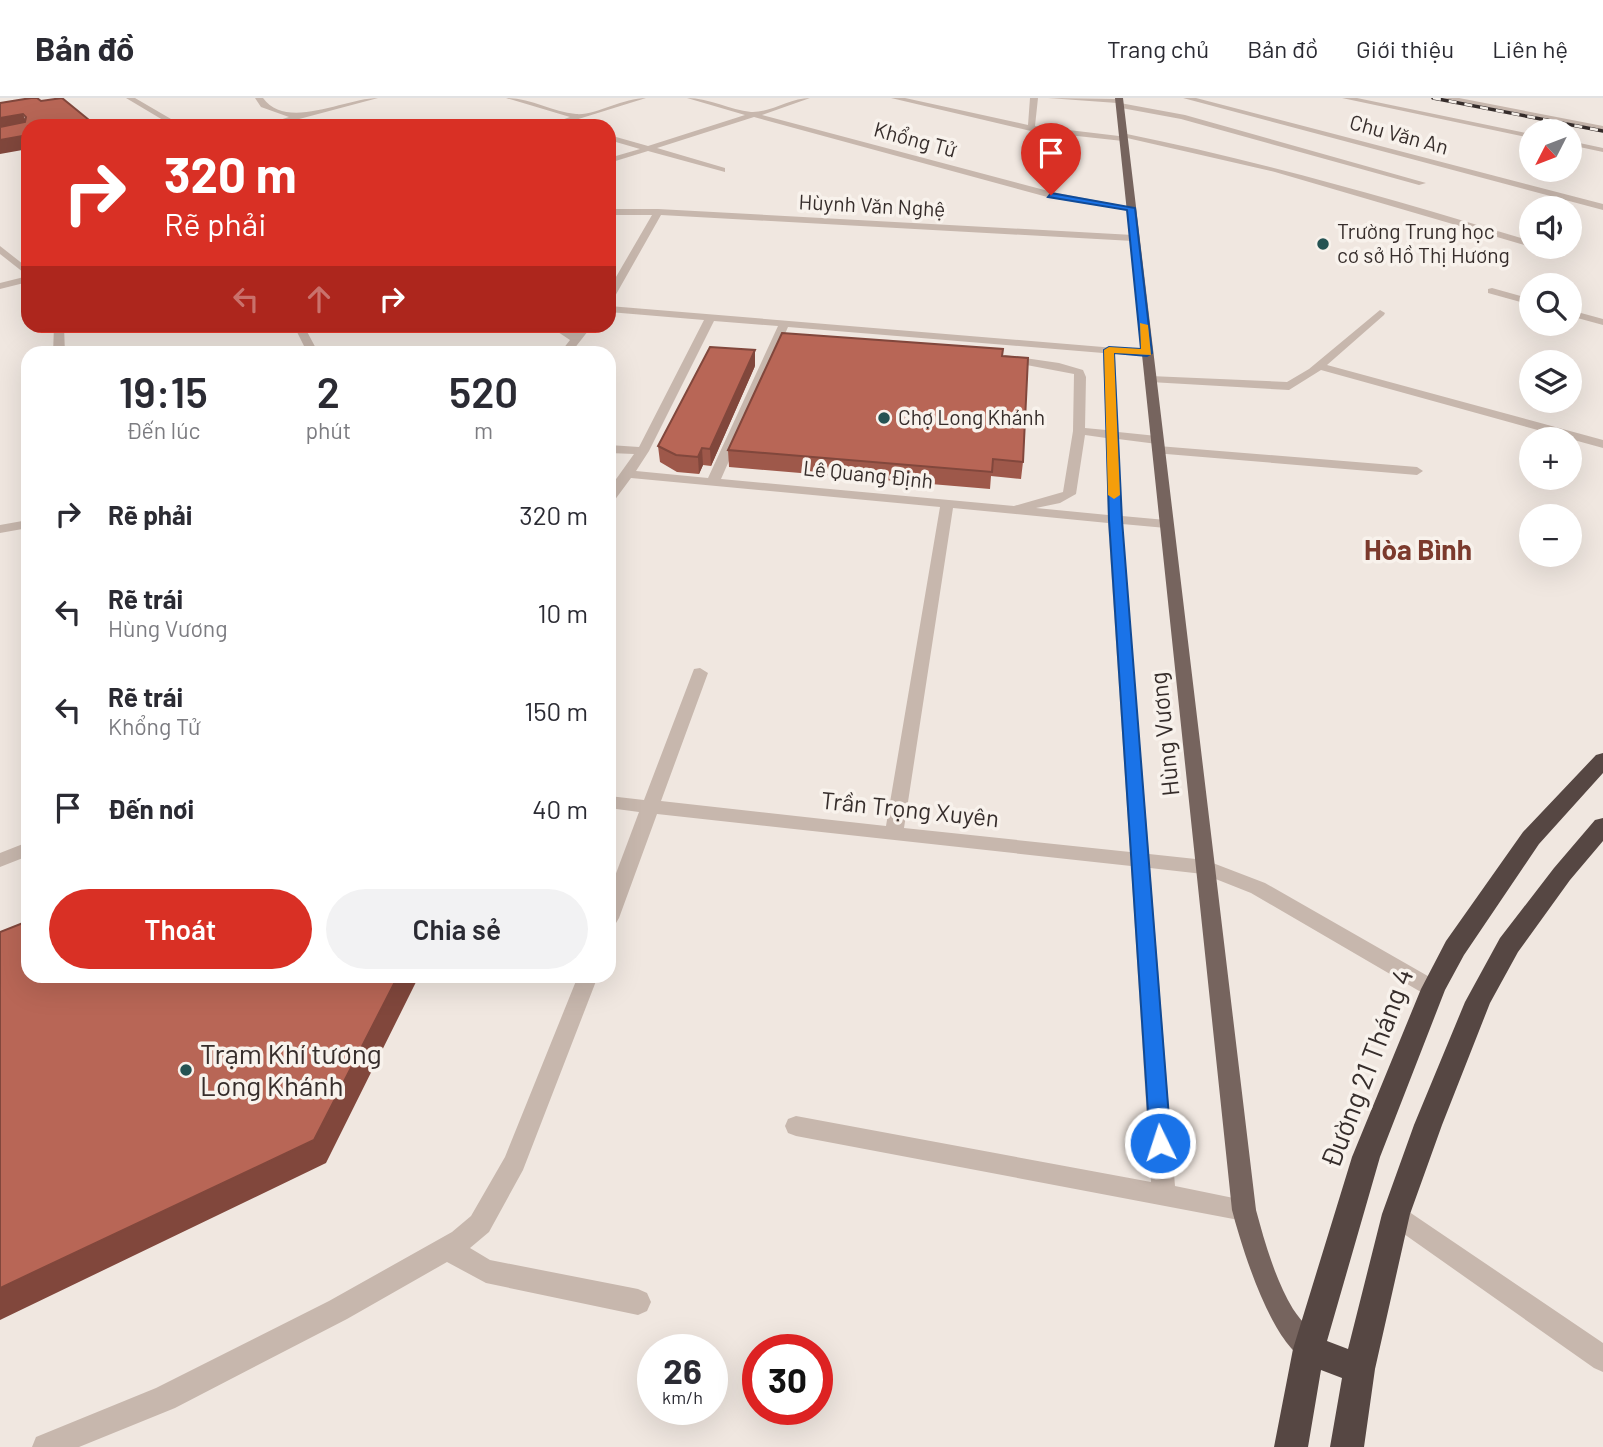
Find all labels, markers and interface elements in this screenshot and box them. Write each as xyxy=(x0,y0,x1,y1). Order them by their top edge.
text: Bản đồ xyxy=(35,28,134,68)
text: Trang chủ xyxy=(1107,34,1209,63)
text: Bản đồ xyxy=(1247,34,1318,63)
text: Giới thiệu xyxy=(1356,34,1454,63)
text: Liên hệ xyxy=(1492,34,1568,63)
street label: Chu Văn An xyxy=(1347,108,1451,159)
street label: Khổng Tử xyxy=(871,116,960,162)
north arrow xyxy=(1519,119,1582,182)
map controls xyxy=(1519,119,1582,567)
pin xyxy=(1021,123,1081,195)
icon: arrive xyxy=(1032,134,1070,172)
text: 320 m xyxy=(164,144,297,203)
icon: right xyxy=(49,147,140,238)
street label: Hùynh Văn Nghệ xyxy=(798,188,946,221)
button: sound xyxy=(1519,196,1582,259)
text: Rẽ phải xyxy=(164,204,266,242)
place label: Trường Trung học cơ sở Hồ Thị Hương xyxy=(1337,218,1510,267)
marker: Trường Trung học cơ sở Hồ Thị Hương xyxy=(1315,236,1331,252)
button: search xyxy=(1519,273,1582,336)
icon: left xyxy=(227,280,265,318)
icon: ahead xyxy=(300,280,338,318)
icon: right xyxy=(373,280,411,318)
button: layers xyxy=(1519,350,1582,413)
text: 19:15 xyxy=(119,366,208,416)
text: 2 xyxy=(317,366,340,416)
text: 520 xyxy=(449,366,518,416)
place label: Chợ Long Khánh xyxy=(898,404,1045,429)
marker: Chợ Long Khánh xyxy=(876,410,892,426)
text: Đến lúc xyxy=(126,416,201,444)
text: phút xyxy=(305,416,351,444)
text: m xyxy=(474,416,493,444)
button: + xyxy=(1519,427,1582,490)
street label: Lê Quang Định xyxy=(802,454,934,493)
icon: right xyxy=(49,495,87,533)
text: Rẽ phải xyxy=(108,499,192,530)
text: 320 m xyxy=(519,499,588,530)
button: − xyxy=(1519,504,1582,567)
district label: Hòa Bình xyxy=(1364,532,1472,566)
text: Rẽ trái xyxy=(108,583,183,614)
icon: left xyxy=(49,593,87,631)
text: 10 m xyxy=(538,597,588,628)
text: Hùng Vương xyxy=(108,614,228,642)
street label: Hùng Vương xyxy=(1143,671,1184,798)
text: Rẽ trái xyxy=(108,681,183,712)
icon: left xyxy=(49,691,87,729)
text: 150 m xyxy=(524,695,588,726)
text: Khổng Tử xyxy=(108,712,200,740)
street label: Trần Trọng Xuyên xyxy=(820,785,1001,832)
icon: arrive xyxy=(49,789,87,827)
text: Đến nơi xyxy=(108,793,194,824)
text: 40 m xyxy=(532,793,588,824)
button: Thoát xyxy=(49,889,312,969)
button: Chia sẻ xyxy=(326,889,588,969)
street label: Đường 21 Tháng 4 xyxy=(1312,963,1420,1172)
place label: Trạm Khí tương Long Khánh xyxy=(200,1036,382,1102)
marker: Trạm Khí tương Long Khánh xyxy=(178,1062,194,1078)
position arrow xyxy=(1123,1106,1197,1180)
speed limit sign: 30 xyxy=(742,1334,833,1425)
text: 26 xyxy=(663,1349,702,1391)
text: km/h xyxy=(662,1386,703,1408)

